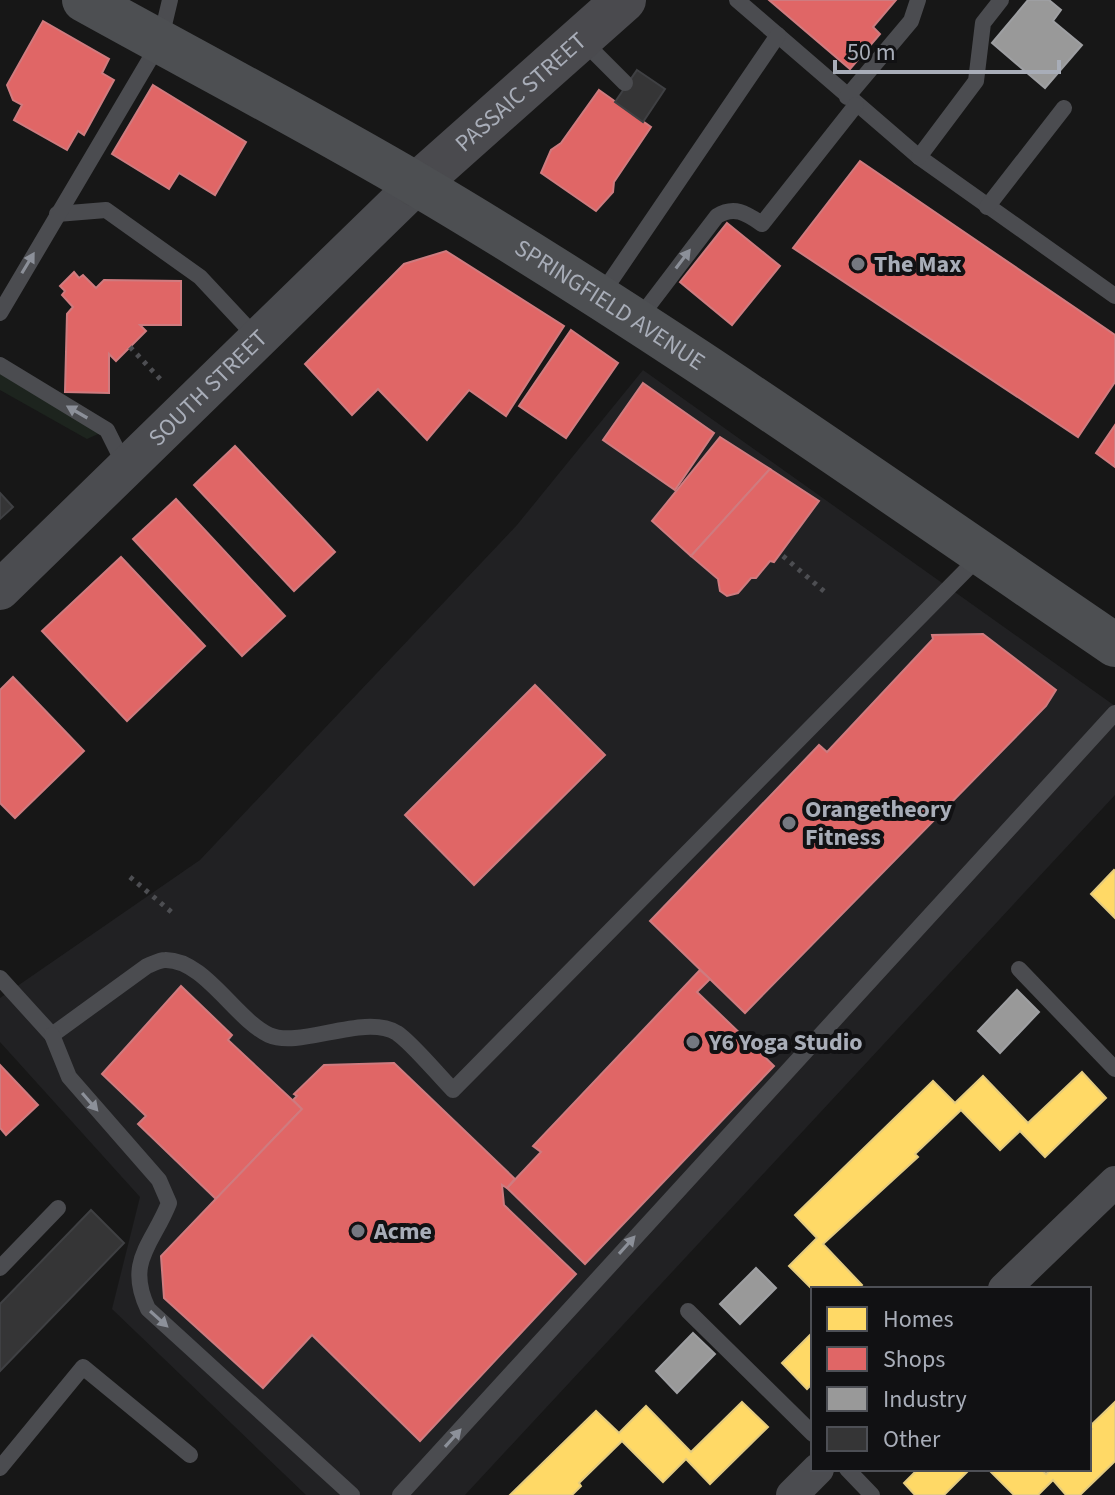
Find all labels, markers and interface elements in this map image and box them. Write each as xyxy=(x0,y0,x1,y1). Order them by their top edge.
street label: PASSAIC STREET xyxy=(447,24,595,161)
scale bar xyxy=(835,24,1059,74)
text: 50 m xyxy=(847,35,896,70)
street label: SPRINGFIELD AVENUE xyxy=(508,231,712,379)
place label: The Max xyxy=(874,247,962,282)
one-way arrow xyxy=(674,249,690,269)
one-way arrow xyxy=(21,252,35,274)
marker: The Max xyxy=(849,255,867,273)
street label: SOUTH STREET xyxy=(141,321,276,455)
one-way arrow xyxy=(65,405,88,419)
place label: Orangetheory Fitness xyxy=(805,792,953,855)
marker: Orangetheory Fitness xyxy=(780,814,798,832)
place label: Y6 Yoga Studio xyxy=(708,1025,863,1060)
marker: Y6 Yoga Studio xyxy=(684,1033,702,1051)
one-way arrow xyxy=(81,1091,98,1111)
place label: Acme xyxy=(373,1214,432,1249)
marker: Acme xyxy=(349,1222,367,1240)
one-way arrow xyxy=(618,1236,636,1255)
legend xyxy=(811,1287,1091,1471)
text: Homes xyxy=(883,1302,954,1337)
one-way arrow xyxy=(150,1310,169,1328)
text: Shops xyxy=(883,1342,945,1377)
text: Industry xyxy=(883,1382,967,1417)
text: Other xyxy=(883,1422,941,1457)
one-way arrow xyxy=(443,1429,461,1448)

